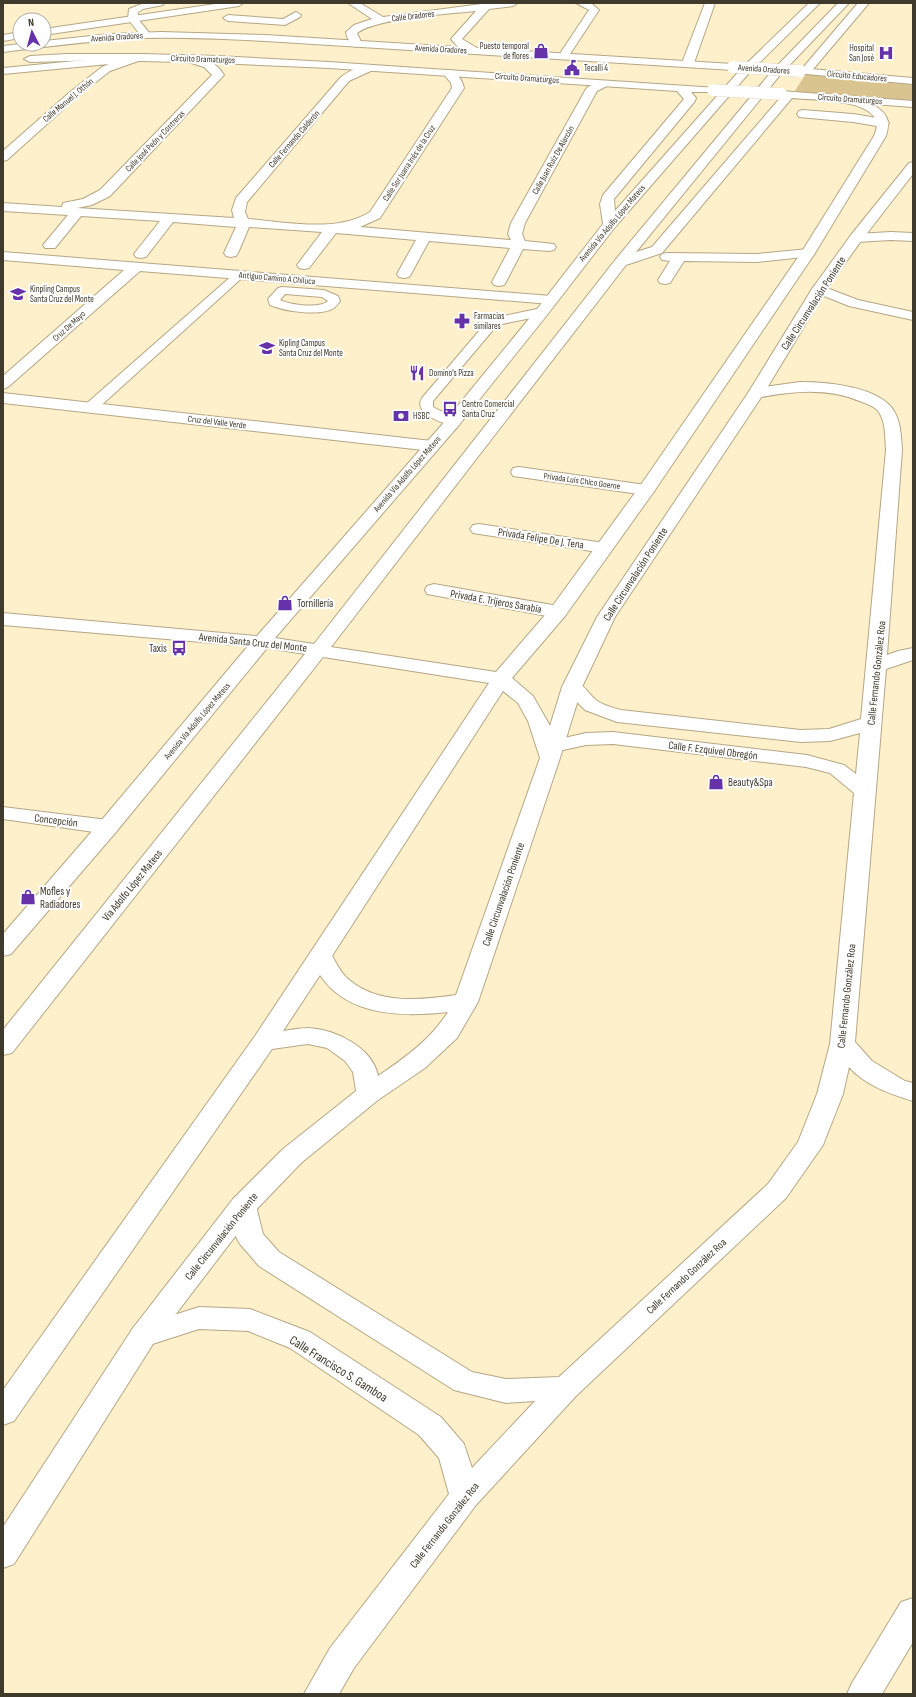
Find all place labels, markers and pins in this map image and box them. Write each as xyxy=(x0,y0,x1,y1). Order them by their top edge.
place label: Puesto temporal de flores xyxy=(480,41,529,62)
shop icon: Puesto temporal de flores xyxy=(532,42,550,60)
place label: Hospital San José xyxy=(849,43,874,64)
hospital icon: Hospital San José xyxy=(877,44,895,62)
public building icon: Tecalli 4 xyxy=(563,59,581,77)
place label: Tecalli 4 xyxy=(584,63,608,74)
place label: Kinpling Campus Santa Cruz del Monte xyxy=(30,284,94,305)
school or university icon: Kinpling Campus Santa Cruz del Monte xyxy=(9,285,27,303)
place label: Farmacias similares xyxy=(474,311,505,332)
pharmacy icon: Farmacias similares xyxy=(453,312,471,330)
place label: Kipling Campus Santa Cruz del Monte xyxy=(279,338,343,359)
school or university icon: Kipling Campus Santa Cruz del Monte xyxy=(258,339,276,357)
restaurant icon: Domino's Pizza xyxy=(408,364,426,382)
place label: Domino's Pizza xyxy=(429,368,474,379)
place label: Centro Comercial Santa Cruz xyxy=(462,399,515,420)
bus stop icon: Centro Comercial Santa Cruz xyxy=(441,400,459,418)
bank icon: HSBC xyxy=(392,407,410,425)
place label: HSBC xyxy=(413,411,430,422)
shop icon: Tornillería xyxy=(276,594,294,612)
place label: Tornillería xyxy=(297,597,333,610)
bus stop icon: Taxis xyxy=(170,639,188,657)
place label: Taxis xyxy=(149,642,167,655)
shop icon: Beauty&Spa xyxy=(707,773,725,791)
place label: Beauty&Spa xyxy=(728,776,773,789)
place label: Mofles y Radiadores xyxy=(40,885,81,911)
shop icon: Mofles y Radiadores xyxy=(19,888,37,906)

